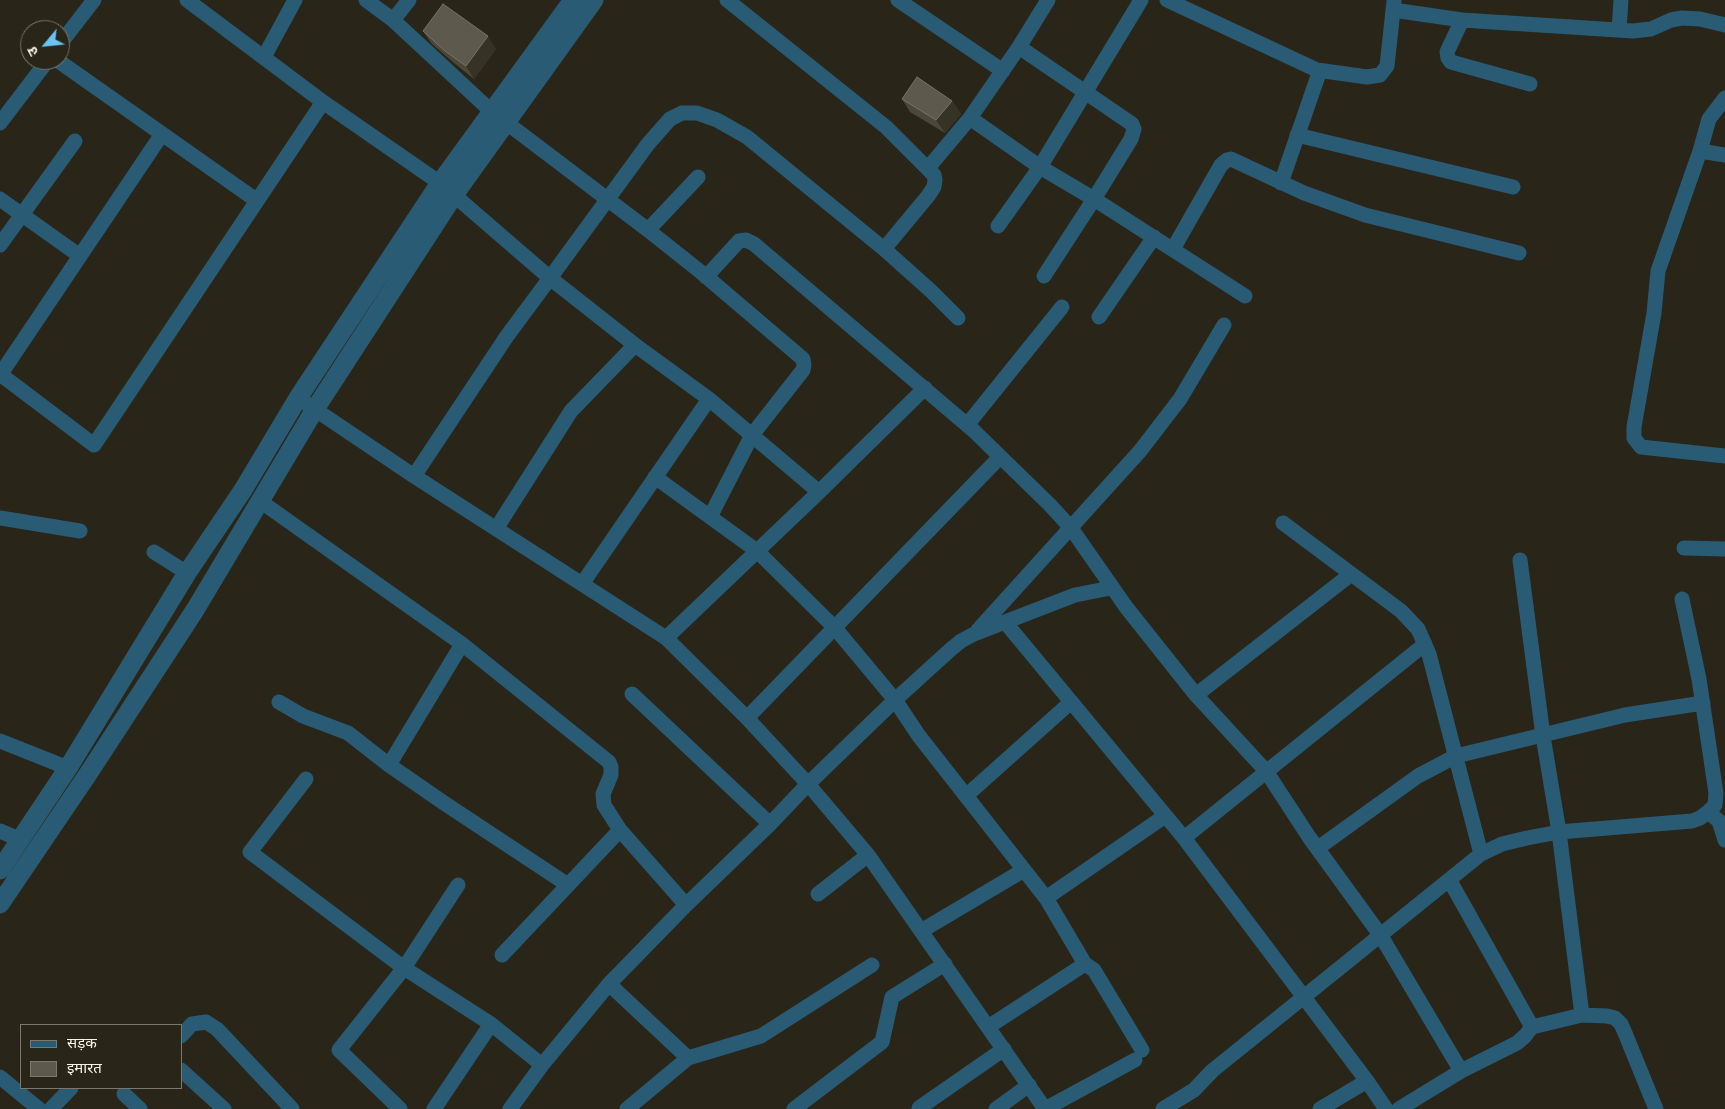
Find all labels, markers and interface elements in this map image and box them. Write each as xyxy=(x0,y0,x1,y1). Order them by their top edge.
north arrow xyxy=(20,20,70,70)
text: उ xyxy=(23,44,43,59)
legend xyxy=(20,1024,182,1089)
text: सड़क xyxy=(67,1033,97,1052)
text: इमारत xyxy=(67,1058,102,1077)

